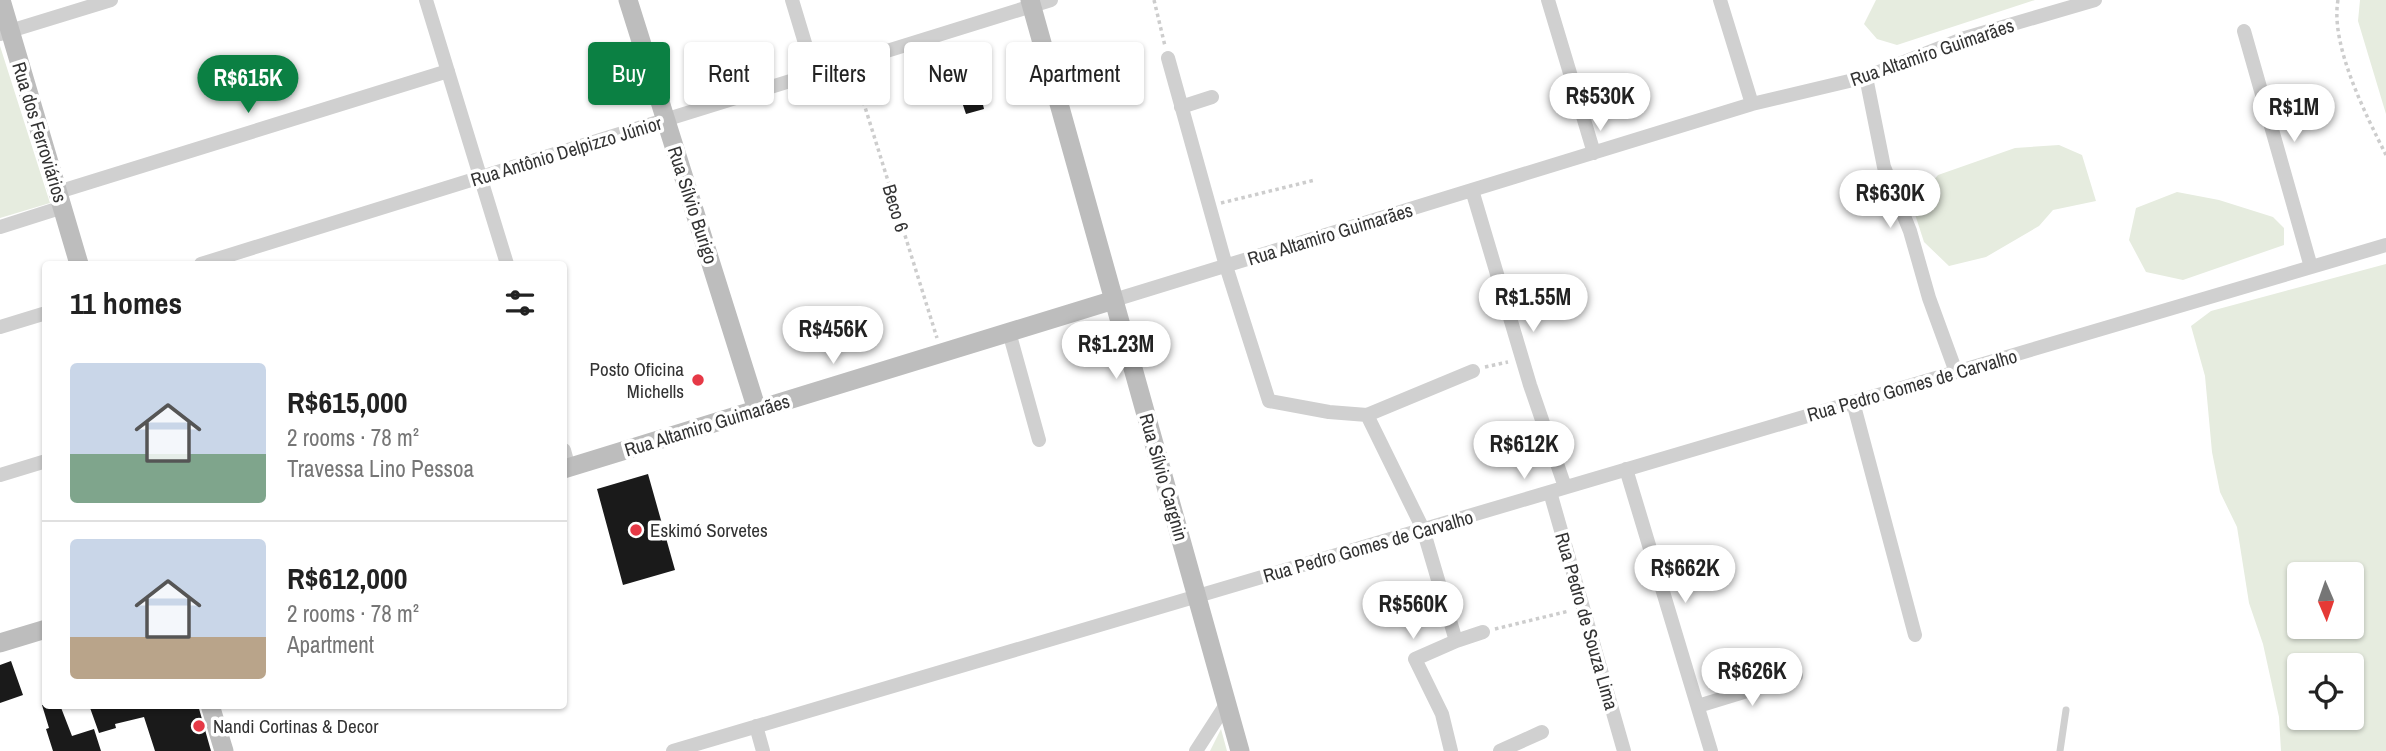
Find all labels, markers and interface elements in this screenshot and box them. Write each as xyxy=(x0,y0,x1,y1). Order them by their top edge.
street label: Rua Altamiro Guimarães xyxy=(1847,12,2017,92)
chip: Buy xyxy=(588,42,670,105)
chip: Rent xyxy=(684,42,774,105)
chip: Filters xyxy=(788,42,890,105)
chip: New xyxy=(904,42,992,105)
chip: Apartment xyxy=(1006,42,1144,105)
pin: R$615K xyxy=(191,55,305,115)
street label: Rua dos Ferroviários xyxy=(6,59,74,206)
text: R$615K xyxy=(213,62,283,93)
pin: R$530K xyxy=(1543,74,1657,133)
text: R$530K xyxy=(1565,80,1635,111)
pin: R$1M xyxy=(2253,85,2335,144)
text: R$1M xyxy=(2269,91,2319,122)
street label: Rua Antônio Delpizzo Júnior xyxy=(467,109,665,192)
street label: Rua Sílvio Burigo xyxy=(662,143,724,267)
pin: R$630K xyxy=(1833,170,1947,230)
text: R$630K xyxy=(1855,177,1925,208)
street label: Beco 6 xyxy=(876,181,916,235)
street label: Rua Altamiro Guimarães xyxy=(1244,196,1416,271)
pin: R$1.55M xyxy=(1468,274,1598,334)
text: R$1.55M xyxy=(1495,281,1571,312)
text: 11 homes xyxy=(70,283,182,323)
icon: filters xyxy=(501,284,539,322)
pin: R$456K xyxy=(776,306,890,366)
text: R$456K xyxy=(798,313,868,344)
pin: R$1.23M xyxy=(1051,322,1181,381)
text: R$1.23M xyxy=(1078,328,1154,359)
street label: Rua Pedro Gomes de Carvalho xyxy=(1804,343,2020,427)
place label: Posto Oficina Michells xyxy=(590,356,684,404)
marker: Posto Oficina Michells xyxy=(690,372,706,388)
text: R$615,000 xyxy=(287,382,407,422)
street label: Rua Altamiro Guimarães xyxy=(621,387,793,462)
icon: home xyxy=(126,391,210,475)
street label: Rua Sílvio Cargnin xyxy=(1133,410,1195,544)
pin: R$612K xyxy=(1467,421,1581,481)
text: 2 rooms · 78 m² xyxy=(287,422,419,453)
text: R$612K xyxy=(1489,428,1559,459)
text: Travessa Lino Pessoa xyxy=(287,453,474,484)
street label: Rua Pedro Gomes de Carvalho xyxy=(1260,504,1476,588)
place label: Eskimó Sorvetes xyxy=(650,517,768,543)
marker: Eskimó Sorvetes xyxy=(628,522,644,538)
street label: Rua Pedro de Souza Lima xyxy=(1549,529,1625,713)
pin: R$662K xyxy=(1628,546,1742,605)
text: R$662K xyxy=(1650,552,1720,583)
text: R$612,000 xyxy=(287,558,407,598)
north arrow xyxy=(2287,562,2364,639)
map controls xyxy=(2287,562,2364,730)
icon: home xyxy=(126,567,210,651)
pin: R$560K xyxy=(1356,582,1470,641)
text: R$560K xyxy=(1378,588,1448,619)
text: 2 rooms · 78 m² xyxy=(287,598,419,629)
text: Apartment xyxy=(287,629,374,660)
pin: R$626K xyxy=(1695,648,1809,708)
button: locate xyxy=(2287,653,2364,730)
text: R$626K xyxy=(1717,655,1787,686)
place label: Nandi Cortinas & Decor xyxy=(213,713,379,739)
marker: Nandi Cortinas & Decor xyxy=(191,718,207,734)

